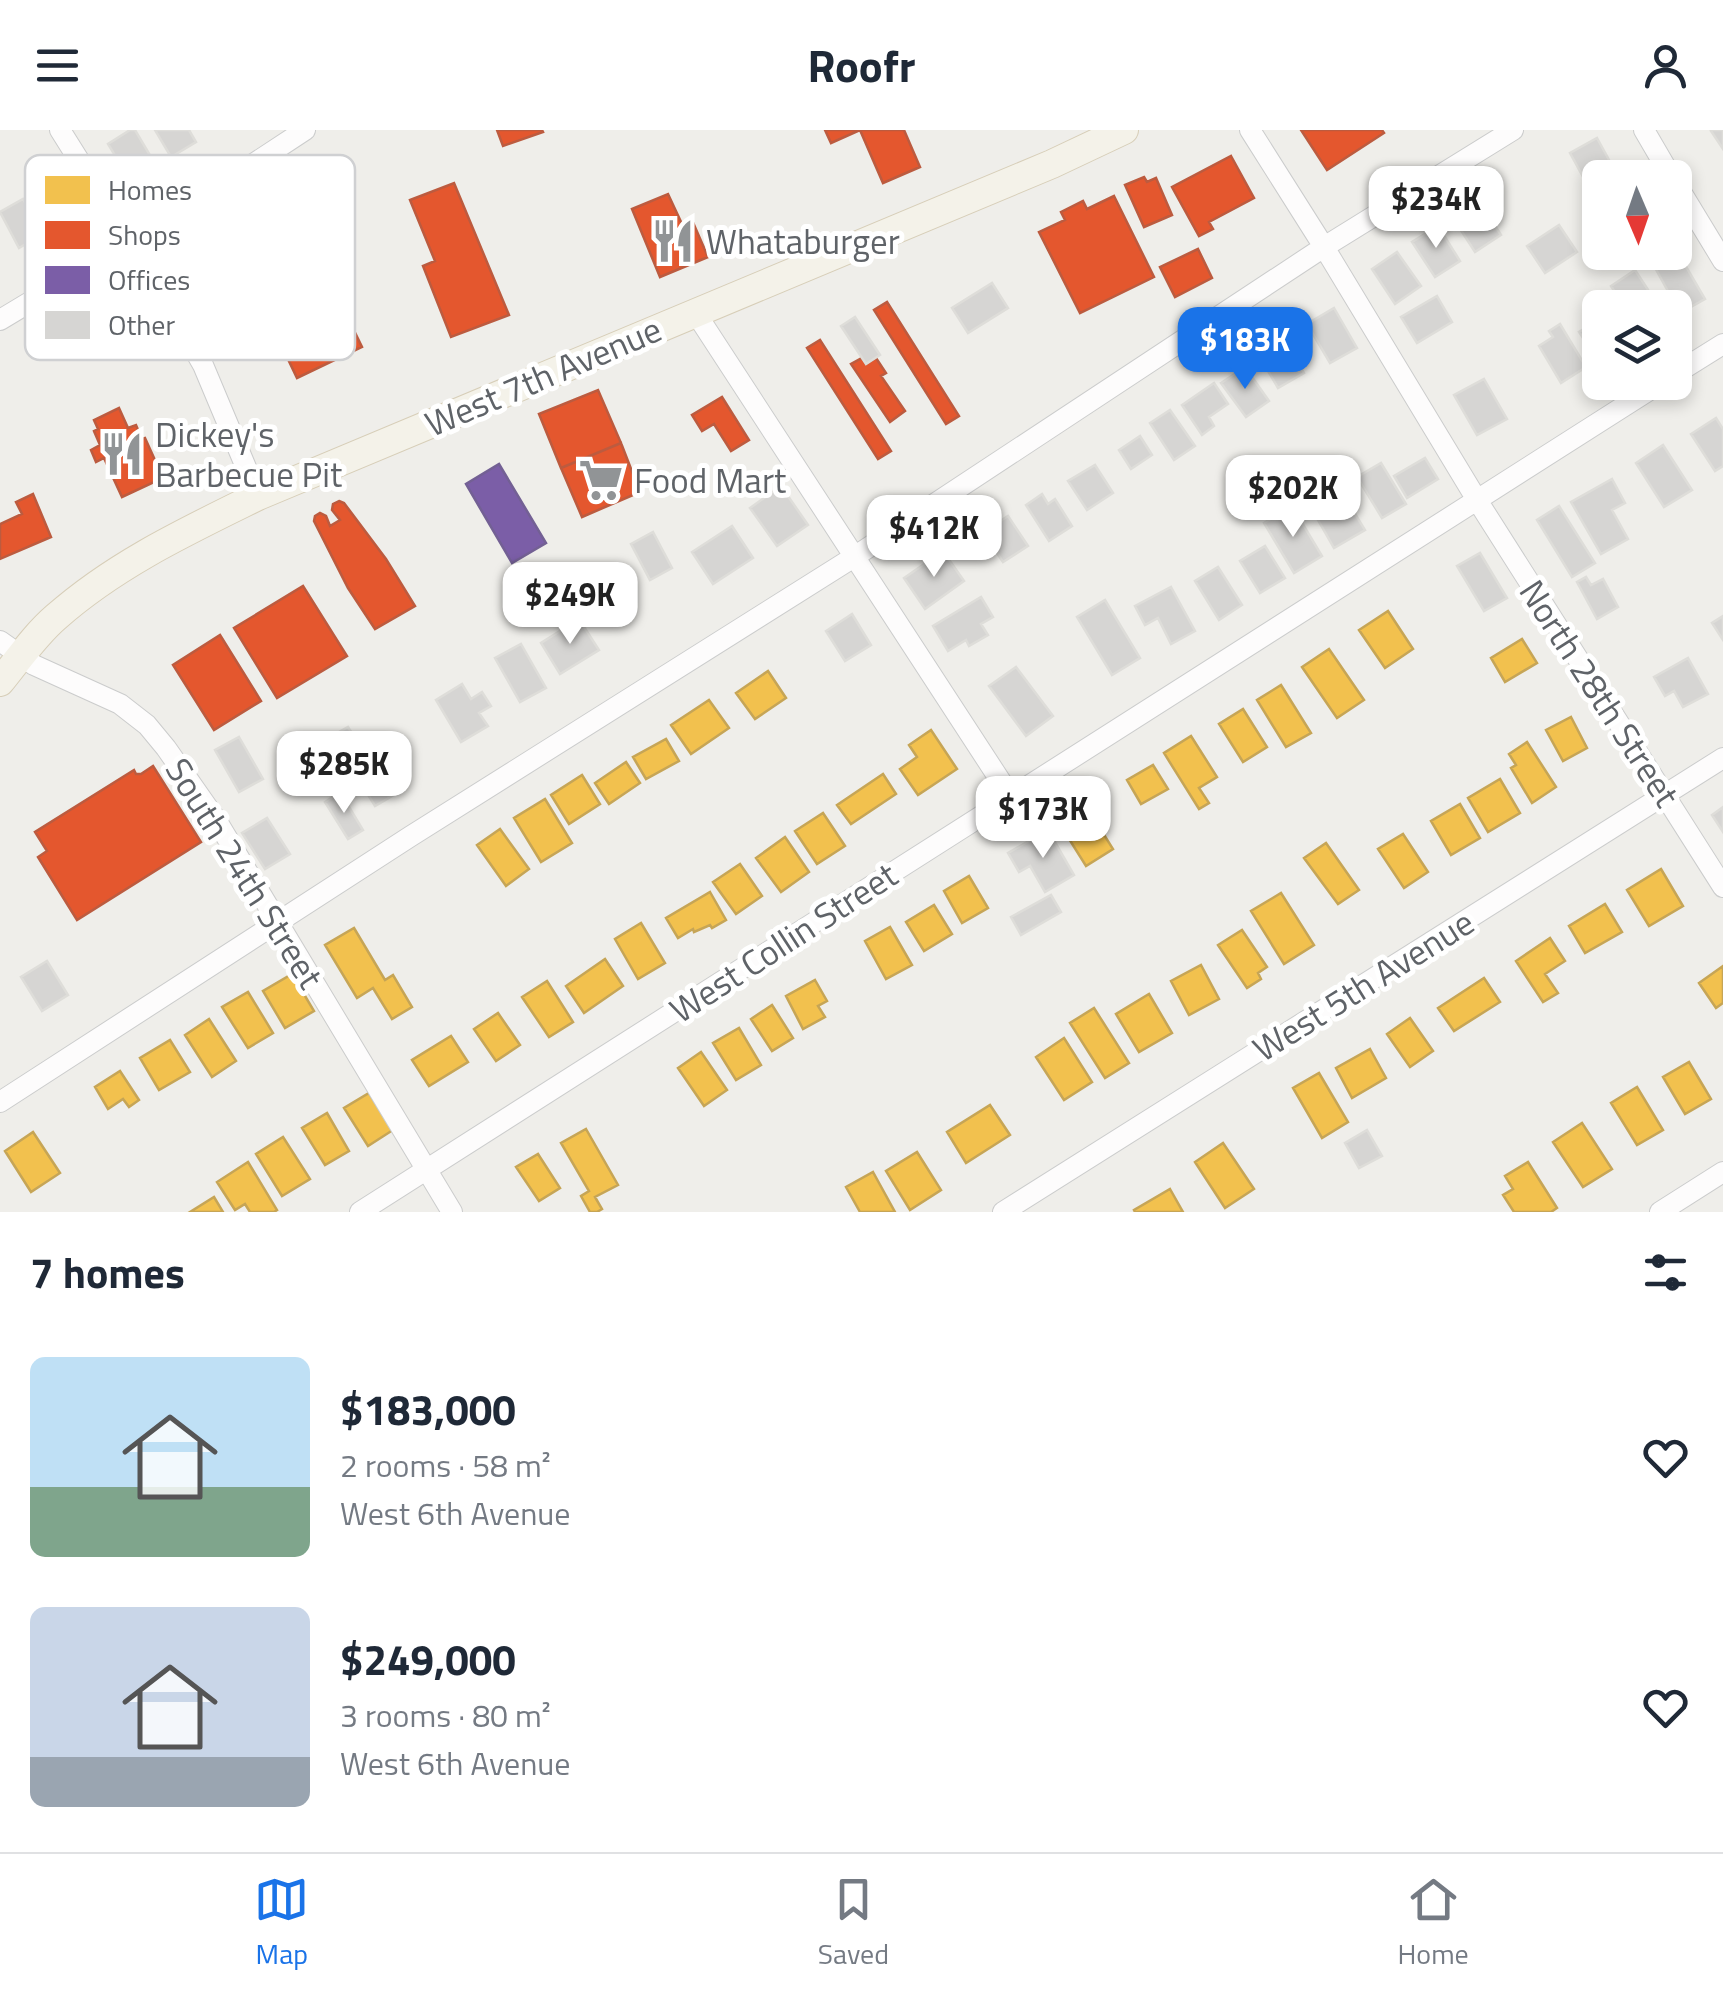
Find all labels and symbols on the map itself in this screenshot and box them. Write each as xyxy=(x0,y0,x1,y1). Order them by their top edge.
legend xyxy=(25,155,355,360)
north arrow xyxy=(1582,160,1692,270)
pin: $234K xyxy=(1366,166,1506,251)
text: Homes xyxy=(108,168,192,211)
text: Shops xyxy=(108,213,181,256)
place label: Whataburger xyxy=(706,214,900,268)
restaurant icon: Whataburger xyxy=(649,217,697,265)
text: Offices xyxy=(108,258,190,301)
street label: West 7th Avenue xyxy=(416,302,670,450)
text: Other xyxy=(108,303,175,346)
pin: $183K xyxy=(1175,307,1315,392)
place label: Dickey's Barbecue Pit xyxy=(155,407,342,501)
restaurant icon: Dickey's Barbecue Pit xyxy=(98,430,146,478)
place label: Food Mart xyxy=(634,453,786,507)
pin: $202K xyxy=(1223,455,1363,540)
supermarket icon: Food Mart xyxy=(577,456,625,504)
pin: $412K xyxy=(864,495,1004,580)
pin: $249K xyxy=(500,562,640,647)
street label: North 28th Street xyxy=(1506,569,1694,817)
pin: $285K xyxy=(274,731,414,816)
street label: South 24th Street xyxy=(152,747,338,999)
pin: $173K xyxy=(973,776,1113,861)
street label: West Collin Street xyxy=(658,848,908,1036)
street label: West 5th Avenue xyxy=(1242,895,1484,1075)

